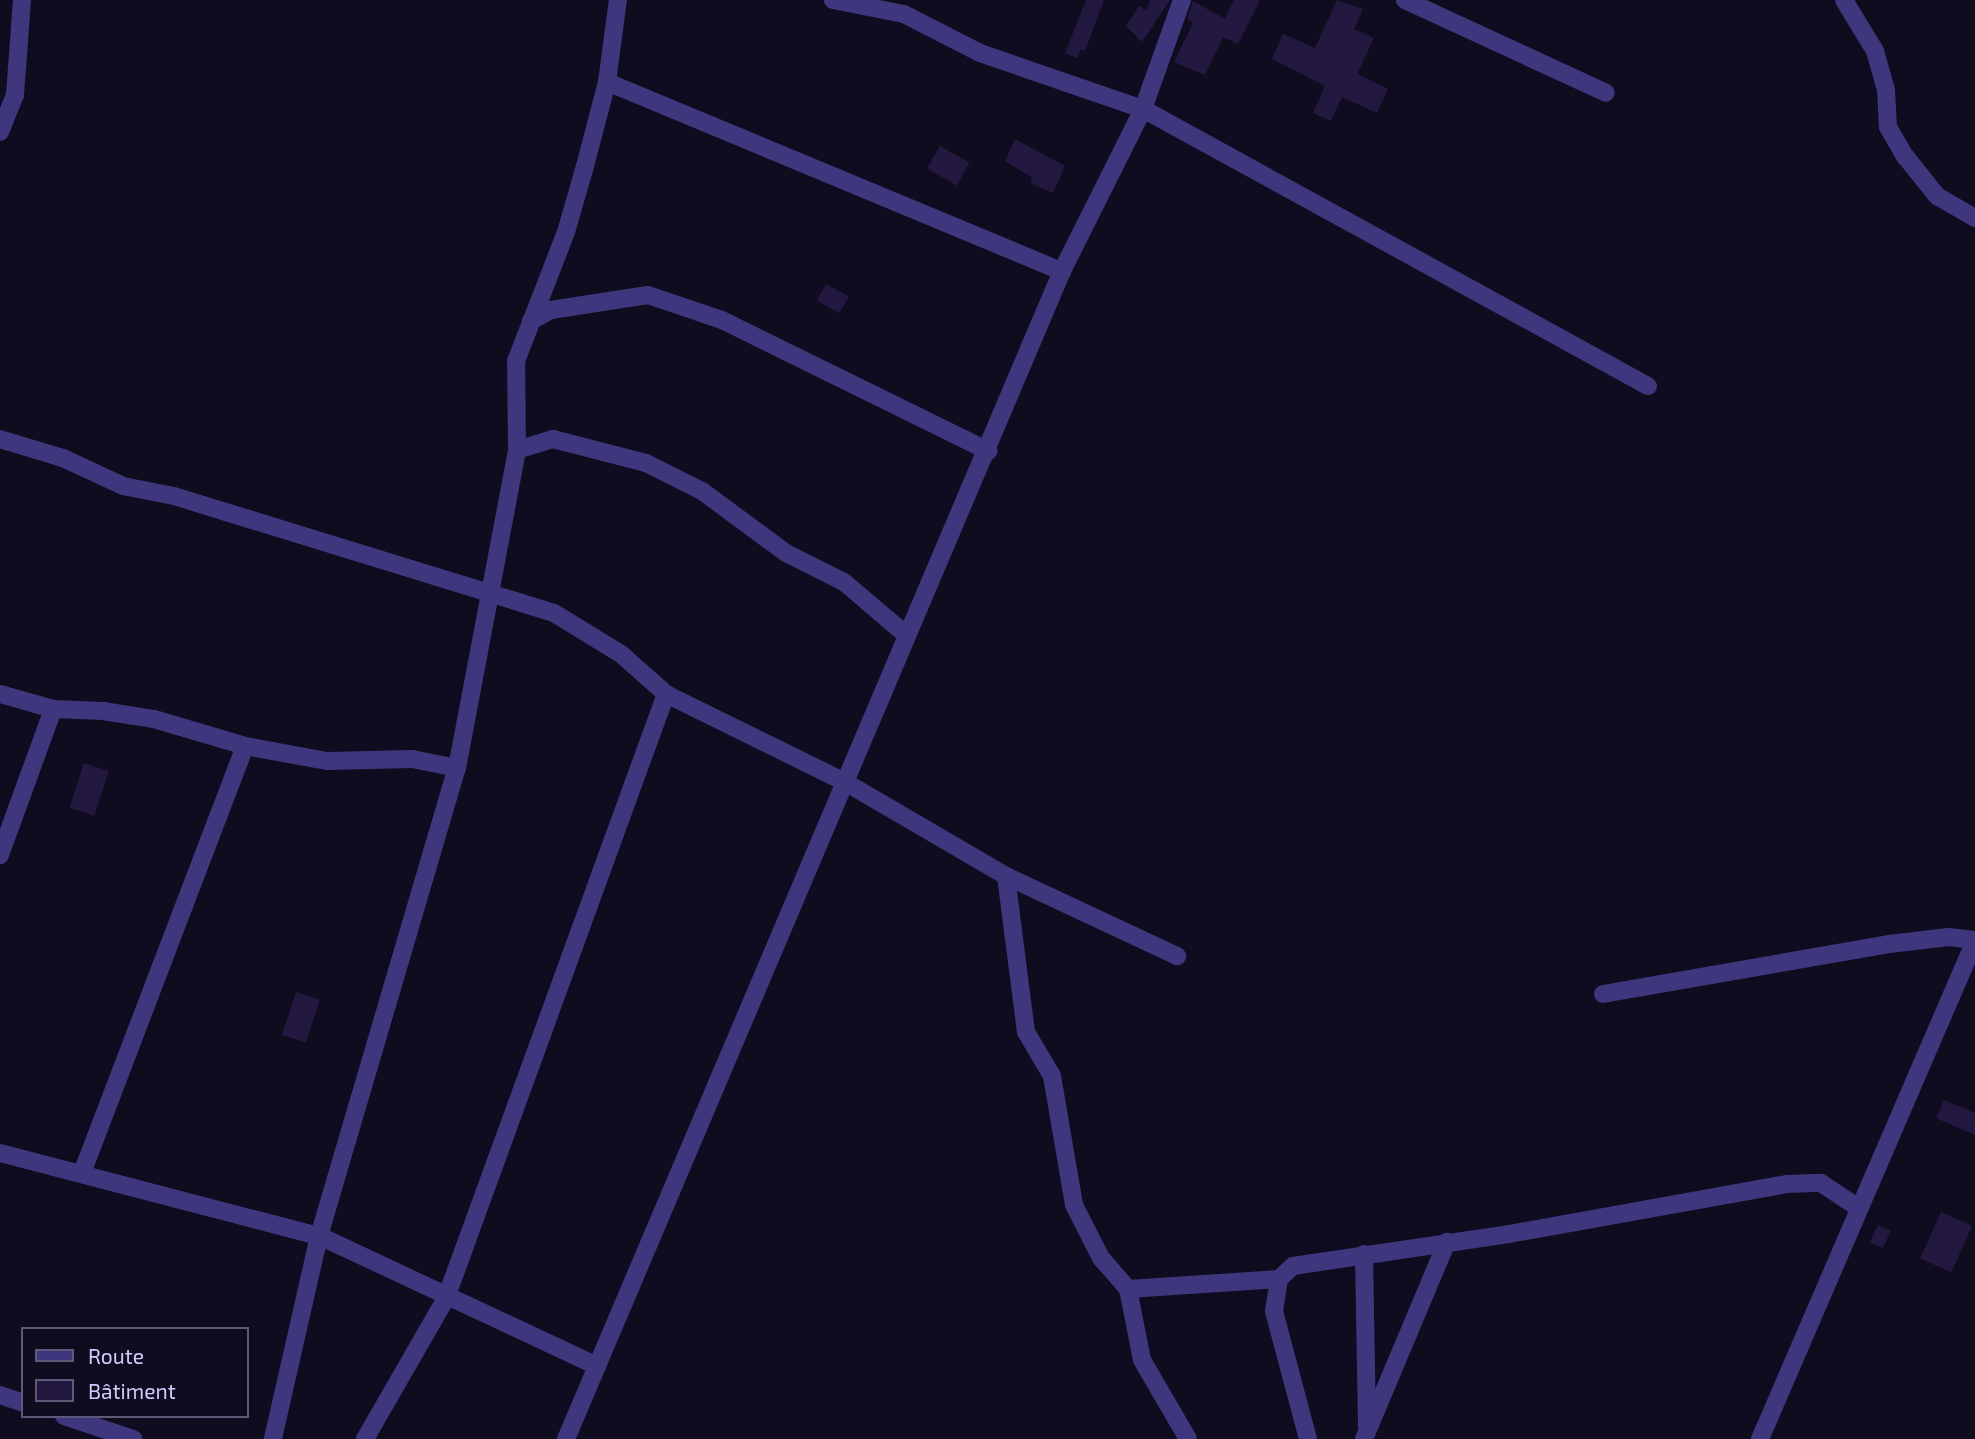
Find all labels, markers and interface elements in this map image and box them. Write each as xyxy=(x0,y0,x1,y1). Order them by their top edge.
legend xyxy=(21,1327,248,1418)
text: Route xyxy=(88,1343,144,1368)
text: Bâtiment xyxy=(88,1378,176,1403)

